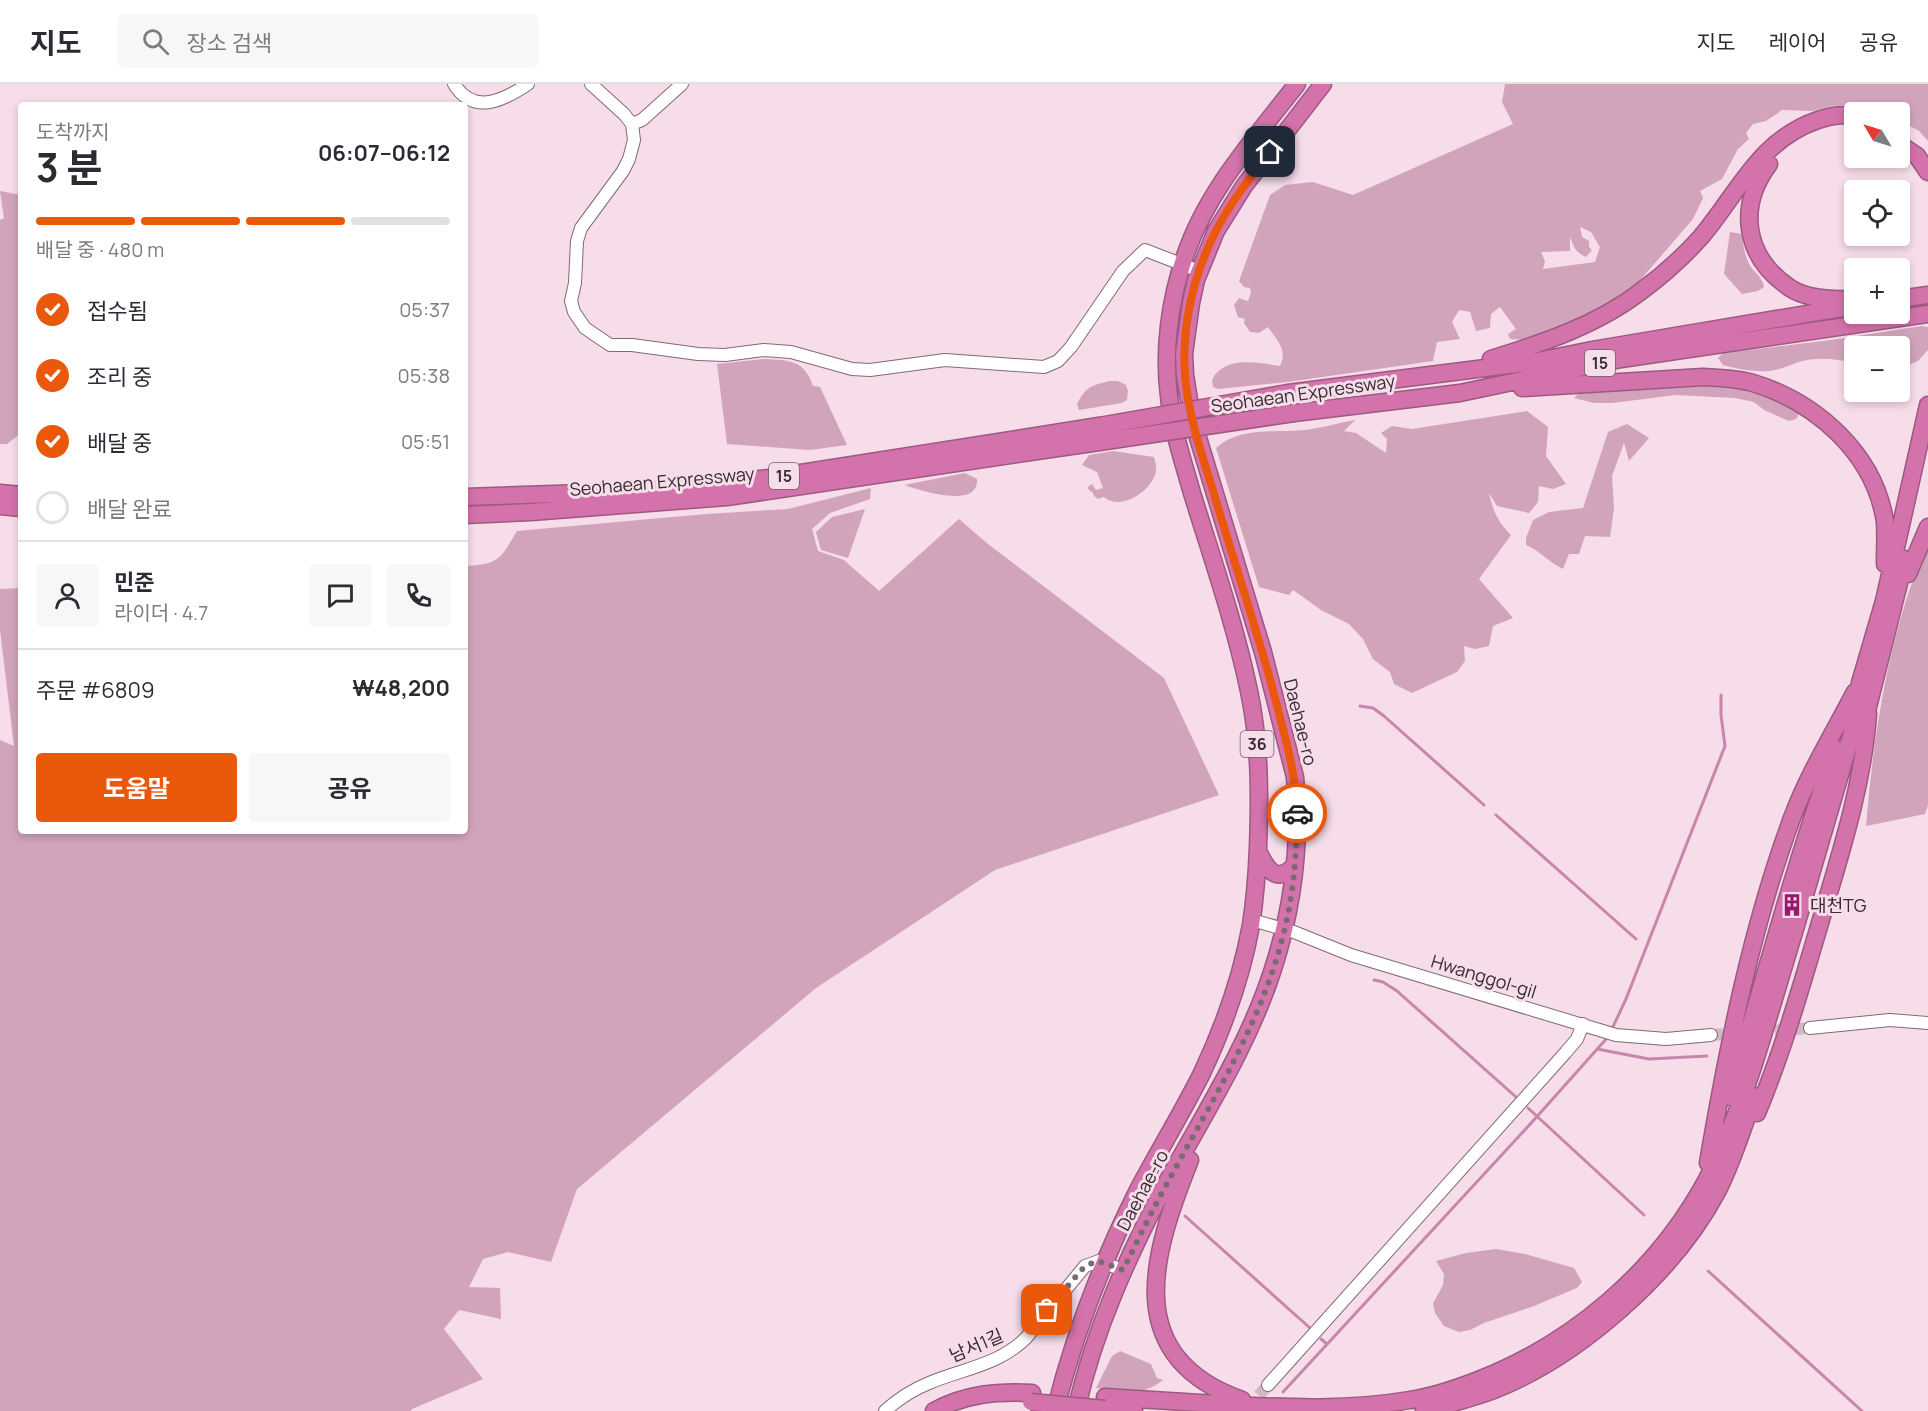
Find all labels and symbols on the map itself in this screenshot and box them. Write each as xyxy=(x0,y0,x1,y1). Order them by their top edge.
north arrow xyxy=(1844,102,1910,168)
pin xyxy=(1244,126,1295,177)
road number: 15 xyxy=(1585,350,1615,376)
street label: Seohaean Expressway xyxy=(1209,368,1397,418)
street label: Seohaean Expressway xyxy=(569,461,756,501)
road number: 15 xyxy=(769,463,799,489)
street label: Daehae-ro xyxy=(1279,676,1323,768)
road number: 36 xyxy=(1240,731,1274,757)
courier xyxy=(1267,783,1327,843)
building icon: 대천TG xyxy=(1779,892,1805,918)
place label: 대천TG xyxy=(1810,893,1867,917)
street label: Hwanggol-gil xyxy=(1428,949,1540,1003)
street label: Daehae-ro xyxy=(1111,1145,1173,1235)
pin xyxy=(1021,1284,1072,1335)
street label: 남서1길 xyxy=(945,1323,1007,1367)

